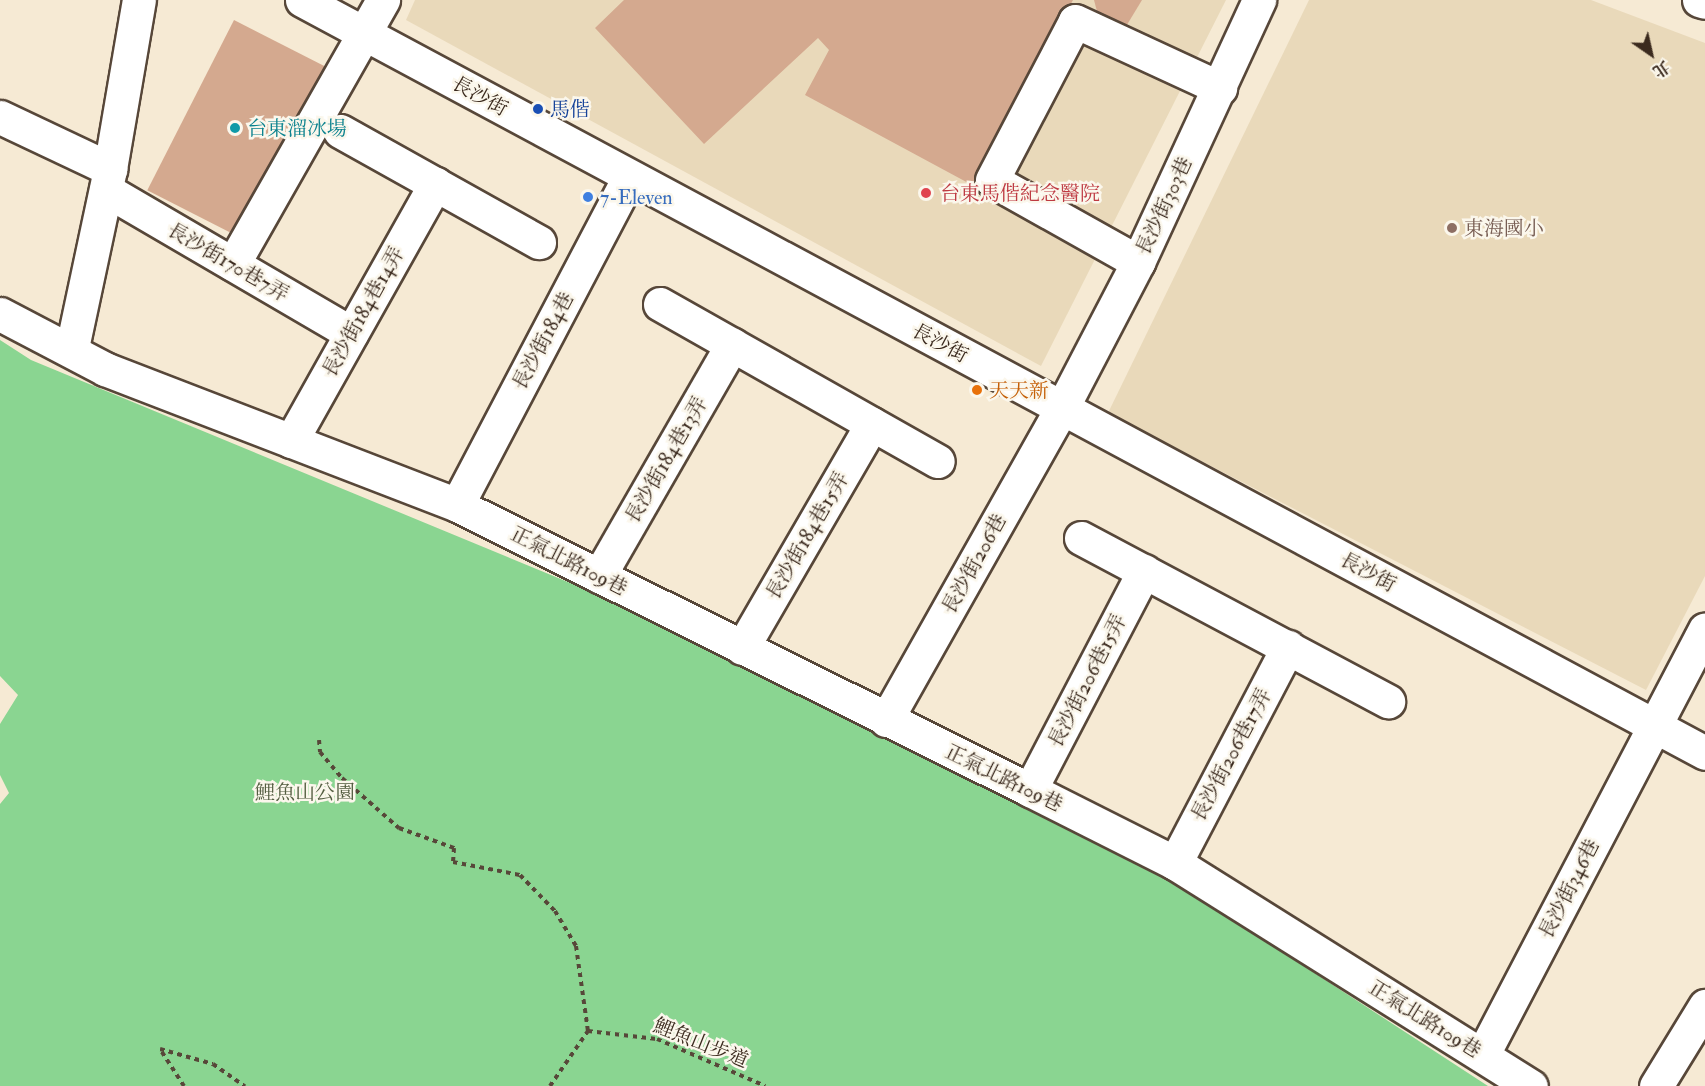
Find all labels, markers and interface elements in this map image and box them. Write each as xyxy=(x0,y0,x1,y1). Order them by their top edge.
north arrow xyxy=(1621,24,1681,84)
text: 北 xyxy=(1649,56,1673,82)
street label: 長沙街 xyxy=(448,71,512,121)
place label: 馬偕 xyxy=(550,97,590,121)
marker: 馬偕 xyxy=(531,102,545,116)
place label: 台東溜冰場 xyxy=(247,116,347,140)
marker: 台東溜冰場 xyxy=(228,121,242,135)
street label: 長沙街303巷 xyxy=(1131,153,1197,259)
place label: 台東馬偕紀念醫院 xyxy=(940,181,1100,205)
marker: 台東馬偕紀念醫院 xyxy=(917,184,935,202)
place label: 7-Eleven xyxy=(600,185,673,209)
marker: 7-Eleven xyxy=(581,190,595,204)
place label: 東海國小 xyxy=(1464,216,1544,240)
street label: 長沙街170巷7弄 xyxy=(163,218,293,306)
marker: 東海國小 xyxy=(1445,221,1459,235)
street label: 長沙街184巷14弄 xyxy=(317,243,409,381)
street label: 長沙街184巷 xyxy=(507,288,579,394)
street label: 長沙街 xyxy=(908,318,972,368)
place label: 天天新 xyxy=(989,378,1049,402)
marker: 天天新 xyxy=(970,383,984,397)
street label: 長沙街184巷13弄 xyxy=(620,392,712,528)
street label: 長沙街184巷15弄 xyxy=(761,468,853,604)
street label: 長沙街206巷 xyxy=(937,510,1011,618)
street label: 正氣北路109巷 xyxy=(507,521,631,601)
street label: 長沙街 xyxy=(1336,547,1400,597)
street label: 長沙街206巷15弄 xyxy=(1043,610,1131,752)
street label: 長沙街206巷17弄 xyxy=(1186,685,1276,825)
street label: 正氣北路109巷 xyxy=(941,739,1067,817)
park label: 鯉魚山公園 xyxy=(255,780,355,804)
street label: 長沙街346巷 xyxy=(1534,835,1604,943)
street label: 正氣北路109巷 xyxy=(1365,975,1485,1063)
street label: 鯉魚山步道 xyxy=(650,1013,752,1073)

